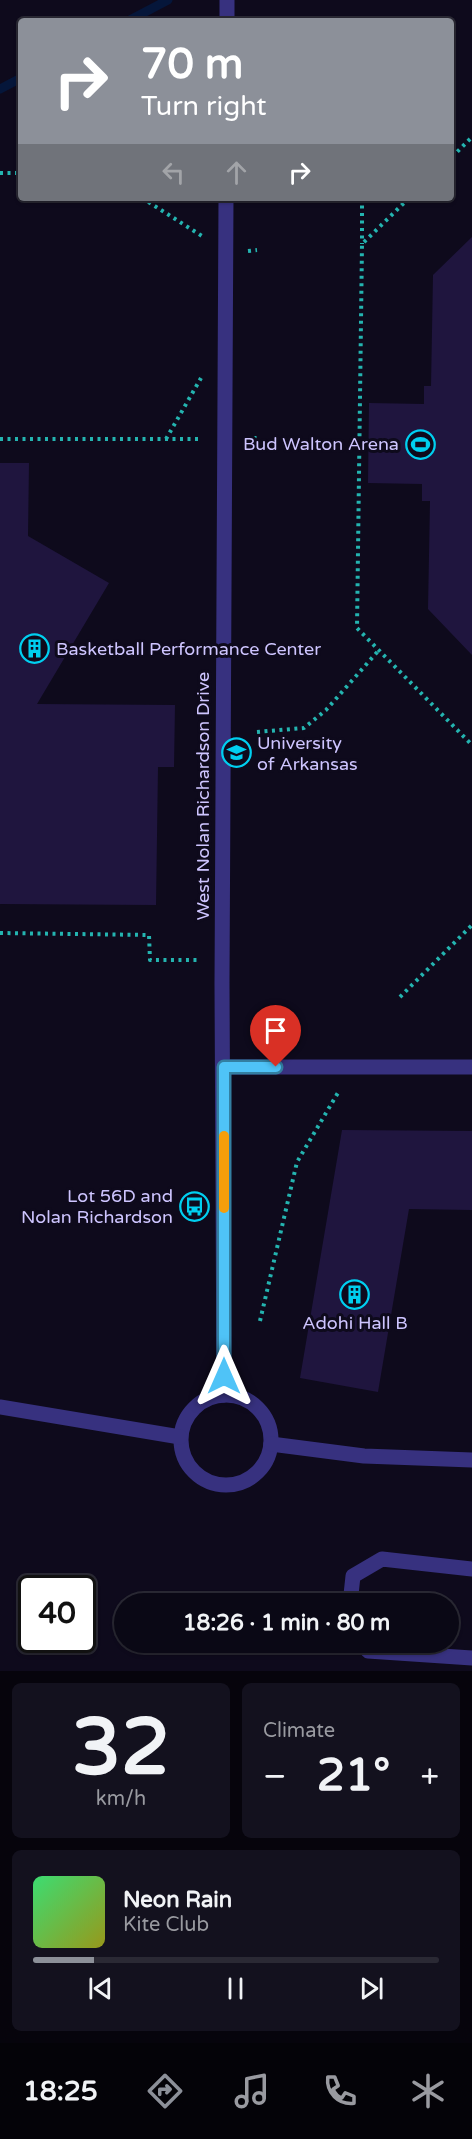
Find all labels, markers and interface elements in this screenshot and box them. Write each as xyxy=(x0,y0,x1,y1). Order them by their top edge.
text: 70 m xyxy=(141,39,243,90)
icon: right xyxy=(42,42,120,120)
text: Turn right xyxy=(141,90,267,123)
icon: left xyxy=(157,156,190,189)
icon: ahead xyxy=(220,156,253,189)
icon: right xyxy=(283,156,316,189)
sports icon: Bud Walton Arena xyxy=(404,428,436,460)
place label: Bud Walton Arena xyxy=(243,433,399,455)
building icon: Basketball Performance Center xyxy=(19,633,51,665)
place label: Basketball Performance Center xyxy=(56,638,321,660)
street label: West Nolan Richardson Drive xyxy=(192,672,214,920)
place label: University of Arkansas xyxy=(257,732,358,775)
school or university icon: University of Arkansas xyxy=(220,737,252,769)
pin xyxy=(250,1005,301,1067)
icon: arrive xyxy=(259,1014,292,1047)
place label: Lot 56D and Nolan Richardson xyxy=(21,1185,173,1228)
bus stop icon: Lot 56D and Nolan Richardson xyxy=(178,1190,210,1222)
building icon: Adohi Hall B xyxy=(339,1278,371,1310)
place label: Adohi Hall B xyxy=(302,1312,408,1334)
position arrow xyxy=(192,1344,256,1408)
speed limit sign: 40 xyxy=(18,1575,96,1653)
text: 18:26 · 1 min · 80 m xyxy=(183,1610,390,1636)
text: 32 xyxy=(72,1701,170,1795)
text: Climate xyxy=(263,1719,335,1743)
text: 21° xyxy=(317,1749,390,1803)
text: − xyxy=(263,1757,287,1796)
text: + xyxy=(420,1757,439,1796)
text: km/h xyxy=(96,1787,146,1811)
text: Neon Rain xyxy=(123,1887,232,1913)
text: Kite Club xyxy=(123,1913,209,1937)
icon: previous xyxy=(84,1972,117,2005)
icon: pause xyxy=(219,1972,252,2005)
icon: next xyxy=(355,1972,388,2005)
icon: directions xyxy=(144,2070,186,2112)
icon: music xyxy=(231,2070,273,2112)
icon: phone xyxy=(319,2070,361,2112)
icon: climate xyxy=(407,2070,449,2112)
text: 18:25 xyxy=(23,2075,98,2108)

